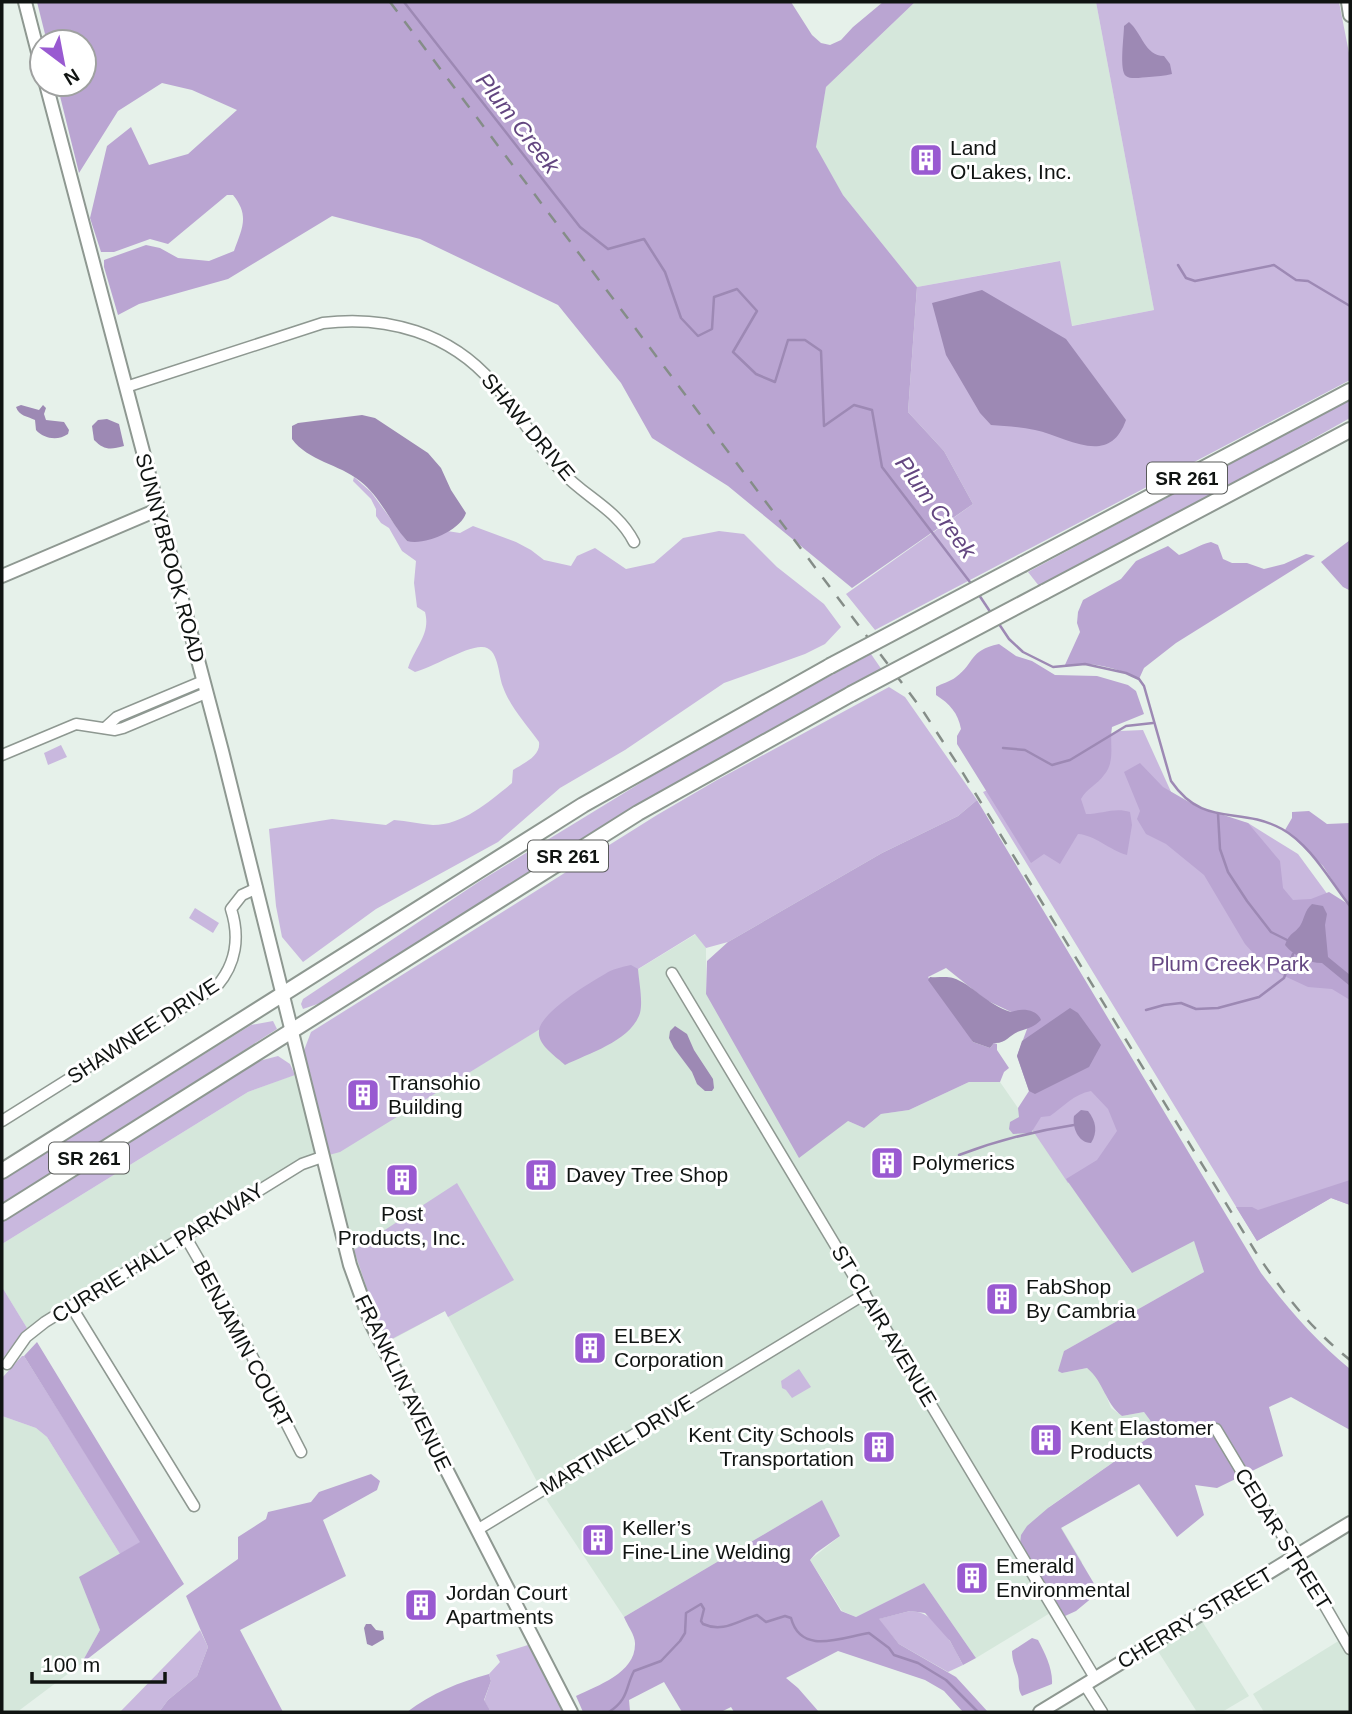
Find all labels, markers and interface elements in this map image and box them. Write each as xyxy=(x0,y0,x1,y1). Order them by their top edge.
north arrow xyxy=(28,28,98,98)
text: N xyxy=(60,64,83,90)
water label: Plum Creek xyxy=(471,68,566,180)
place label: Land O'Lakes, Inc. xyxy=(950,136,1072,183)
building icon: Land O'Lakes, Inc. xyxy=(907,141,945,179)
street label: SHAW DRIVE xyxy=(477,369,580,485)
street label: SUNNYBROOK ROAD xyxy=(131,451,210,665)
water label: Plum Creek xyxy=(890,451,983,564)
road number: SR 261 xyxy=(1147,463,1227,494)
road number: SR 261 xyxy=(528,841,608,872)
park label: Plum Creek Park xyxy=(1151,952,1310,975)
street label: SHAWNEE DRIVE xyxy=(63,973,223,1088)
place label: Transohio Building xyxy=(388,1071,481,1118)
building icon: Transohio Building xyxy=(344,1076,382,1114)
road number: SR 261 xyxy=(49,1142,129,1174)
building icon: Polymerics xyxy=(868,1144,906,1182)
place label: Polymerics xyxy=(912,1151,1015,1174)
building icon: Davey Tree Shop xyxy=(522,1156,560,1194)
building icon: Post Products, Inc. xyxy=(383,1161,421,1199)
place label: Davey Tree Shop xyxy=(566,1163,728,1186)
street label: CURRIE HALL PARKWAY xyxy=(48,1178,268,1327)
place label: Post Products, Inc. xyxy=(338,1202,466,1249)
street label: ST CLAIR AVENUE xyxy=(827,1241,942,1410)
street label: BENJAMIN COURT xyxy=(190,1256,297,1432)
place label: FabShop By Cambria xyxy=(1026,1275,1136,1322)
building icon: FabShop By Cambria xyxy=(983,1280,1021,1318)
street label: FRANKLIN AVENUE xyxy=(351,1291,456,1475)
place label: ELBEX Corporation xyxy=(614,1324,724,1371)
building icon: ELBEX Corporation xyxy=(571,1329,609,1367)
street label: MARTINEL DRIVE xyxy=(536,1390,698,1500)
place label: Kent Elastomer Products xyxy=(1070,1416,1214,1463)
building icon: Kent Elastomer Products xyxy=(1027,1421,1065,1459)
place label: Kent City Schools Transportation xyxy=(688,1423,854,1470)
building icon: Kent City Schools Transportation xyxy=(860,1428,898,1466)
street label: CEDAR STREET xyxy=(1231,1464,1336,1614)
place label: Keller’s Fine-Line Welding xyxy=(622,1516,791,1563)
building icon: Keller’s Fine-Line Welding xyxy=(579,1521,617,1559)
place label: Emerald Environmental xyxy=(996,1554,1130,1601)
building icon: Emerald Environmental xyxy=(953,1559,991,1597)
street label: CHERRY STREET xyxy=(1113,1562,1276,1673)
place label: Jordan Court Apartments xyxy=(446,1581,568,1628)
building icon: Jordan Court Apartments xyxy=(402,1586,440,1624)
scale bar xyxy=(32,1640,164,1684)
text: 100 m xyxy=(42,1653,100,1676)

